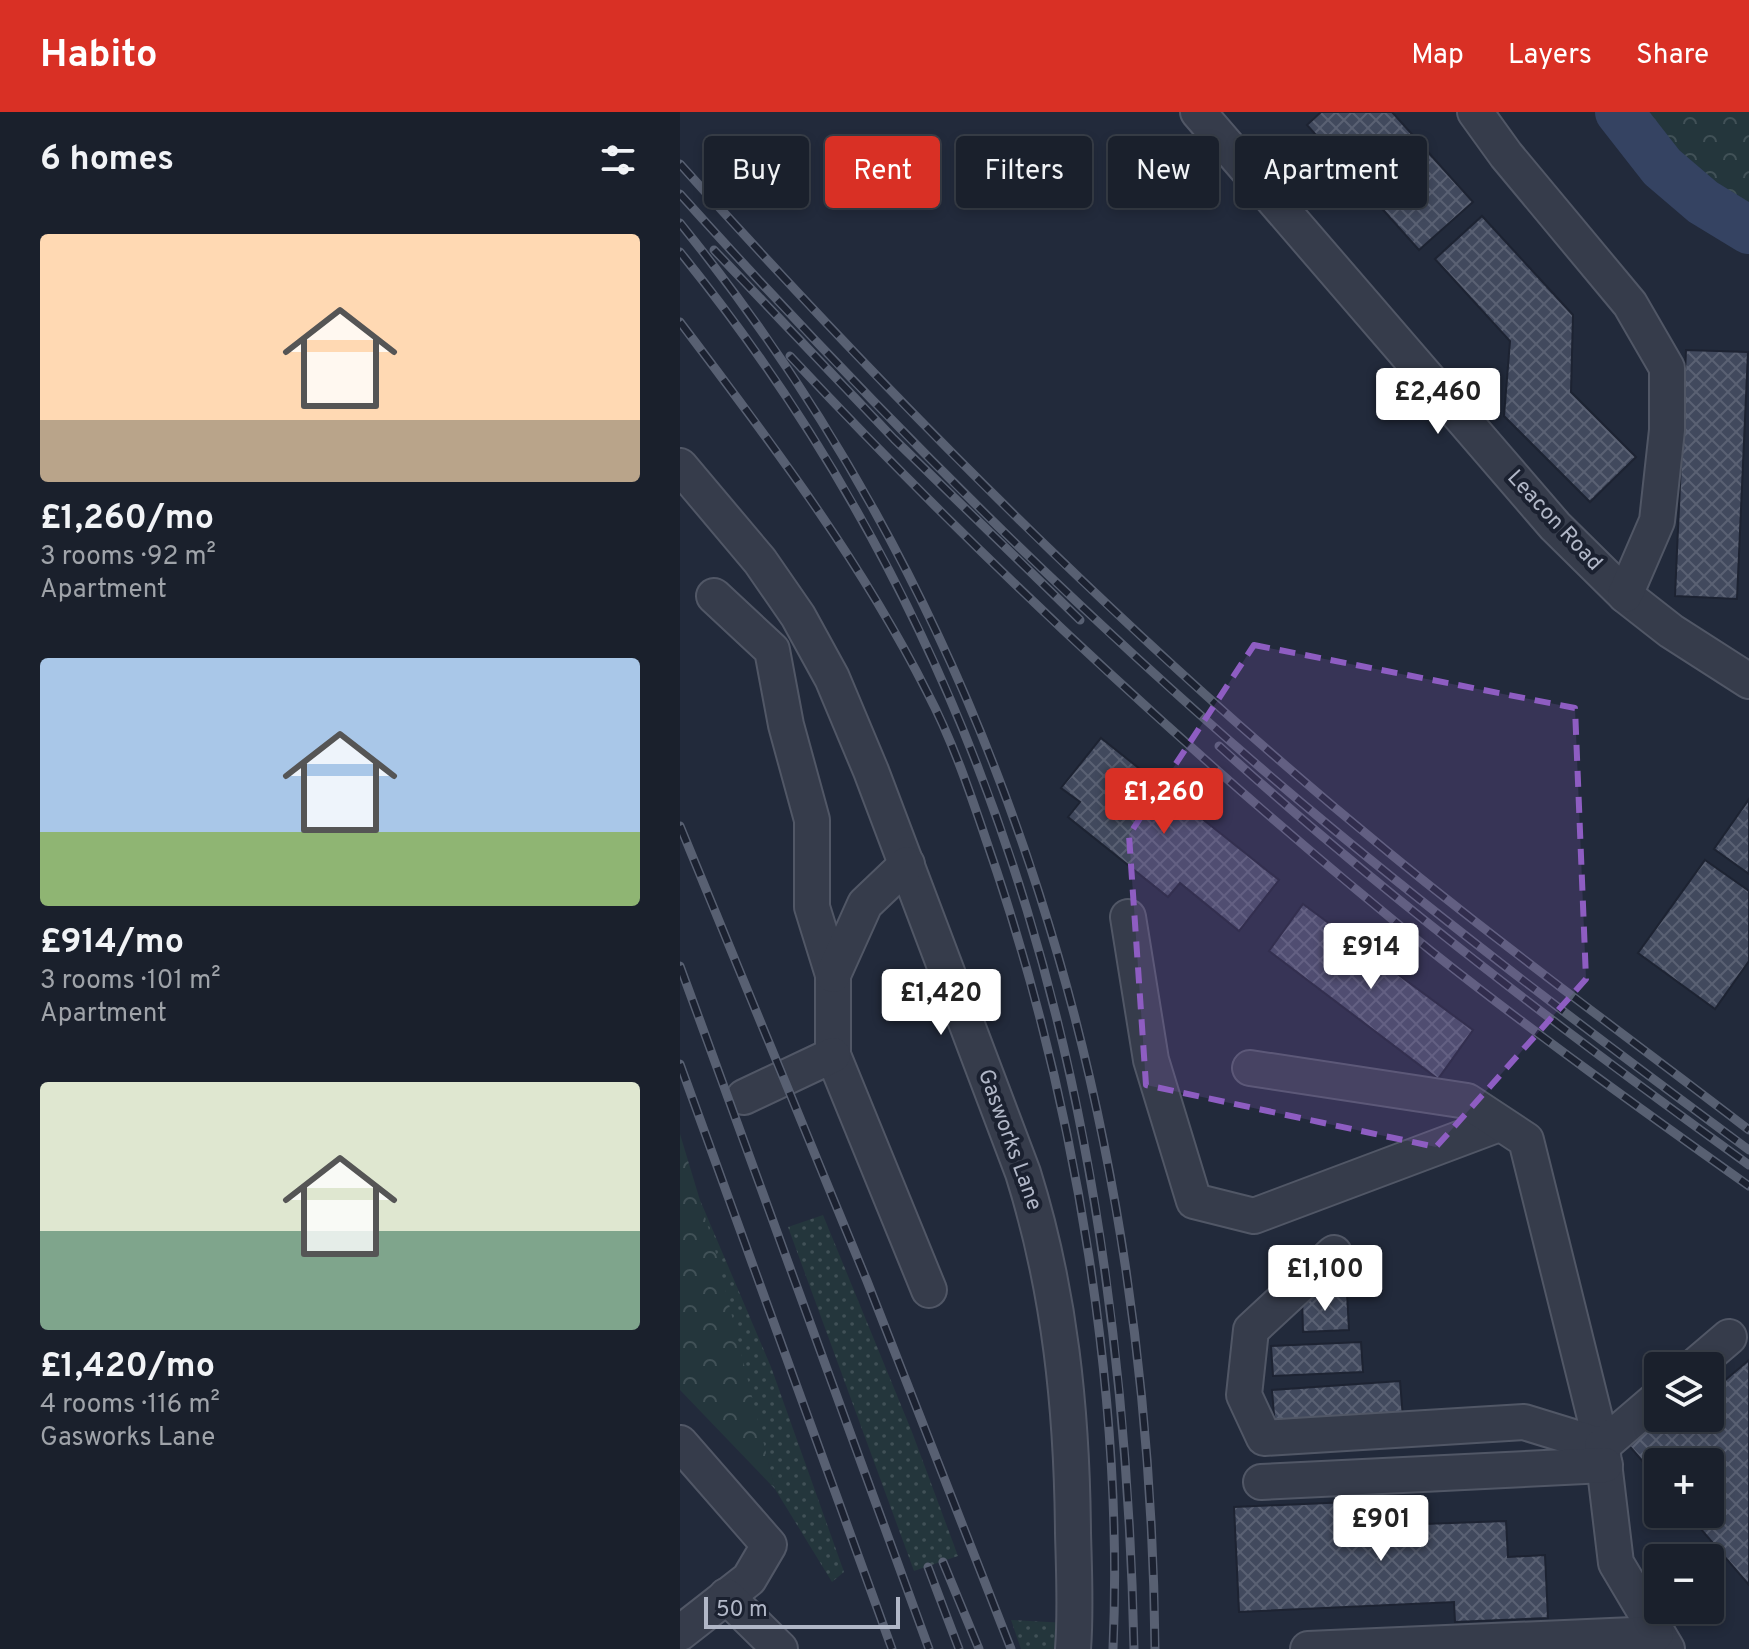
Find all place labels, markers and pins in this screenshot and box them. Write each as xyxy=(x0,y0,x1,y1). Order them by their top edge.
pin: £2,460 xyxy=(1373,368,1503,436)
pin: £1,260 xyxy=(1099,768,1229,836)
pin: £914 xyxy=(1324,923,1418,991)
pin: £1,420 xyxy=(876,969,1006,1037)
pin: £1,100 xyxy=(1260,1245,1390,1313)
pin: £901 xyxy=(1334,1495,1428,1563)

